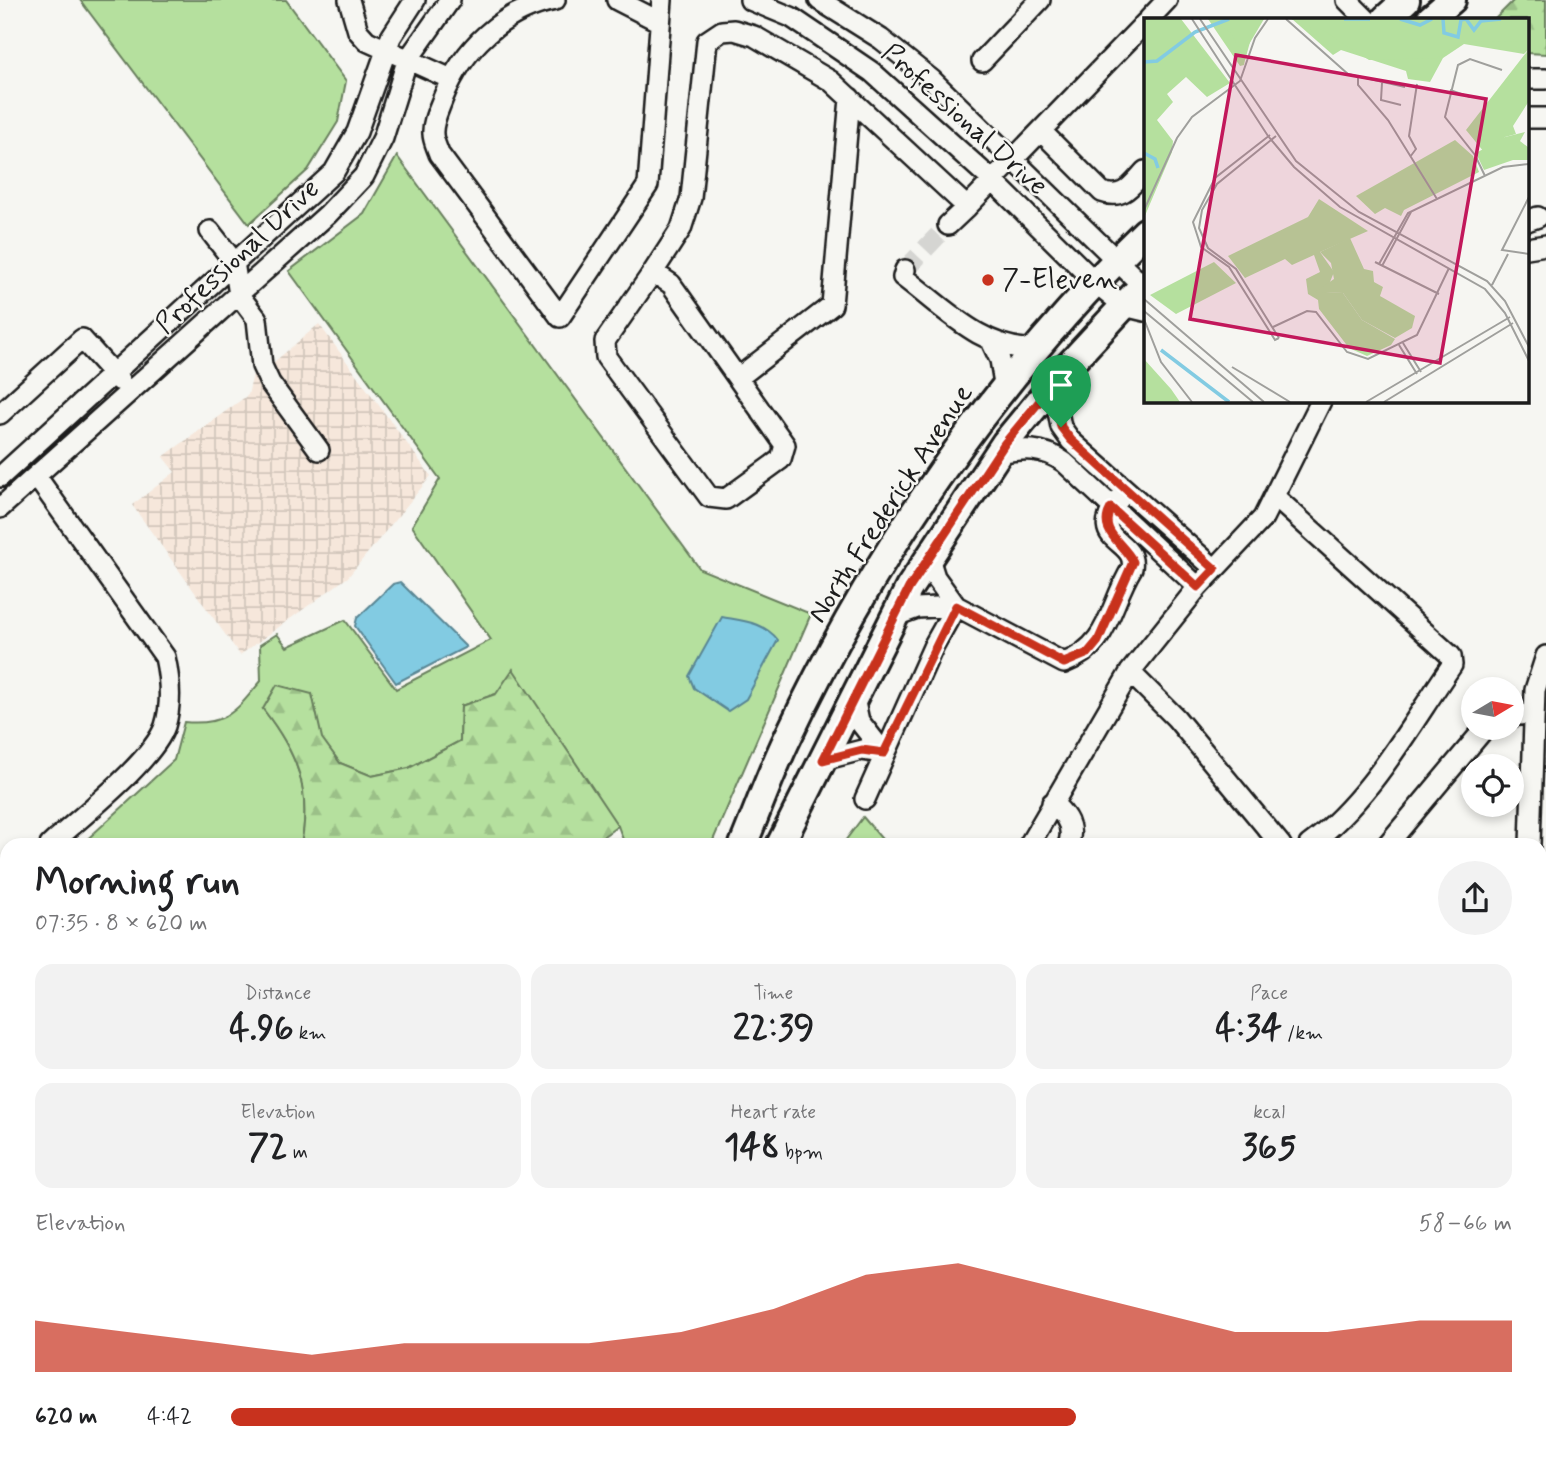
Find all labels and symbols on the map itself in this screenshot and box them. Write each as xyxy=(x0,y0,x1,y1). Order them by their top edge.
inset map xyxy=(1144,18,1528,402)
street label: Professional Drive xyxy=(873,35,1055,205)
street label: Professional Drive xyxy=(148,171,328,343)
place label: 7-Eleven xyxy=(1002,262,1117,299)
marker: 7-Eleven xyxy=(980,272,996,288)
pin xyxy=(1031,355,1091,427)
street label: North Frederick Avenue xyxy=(800,377,982,631)
north arrow xyxy=(1461,677,1524,740)

